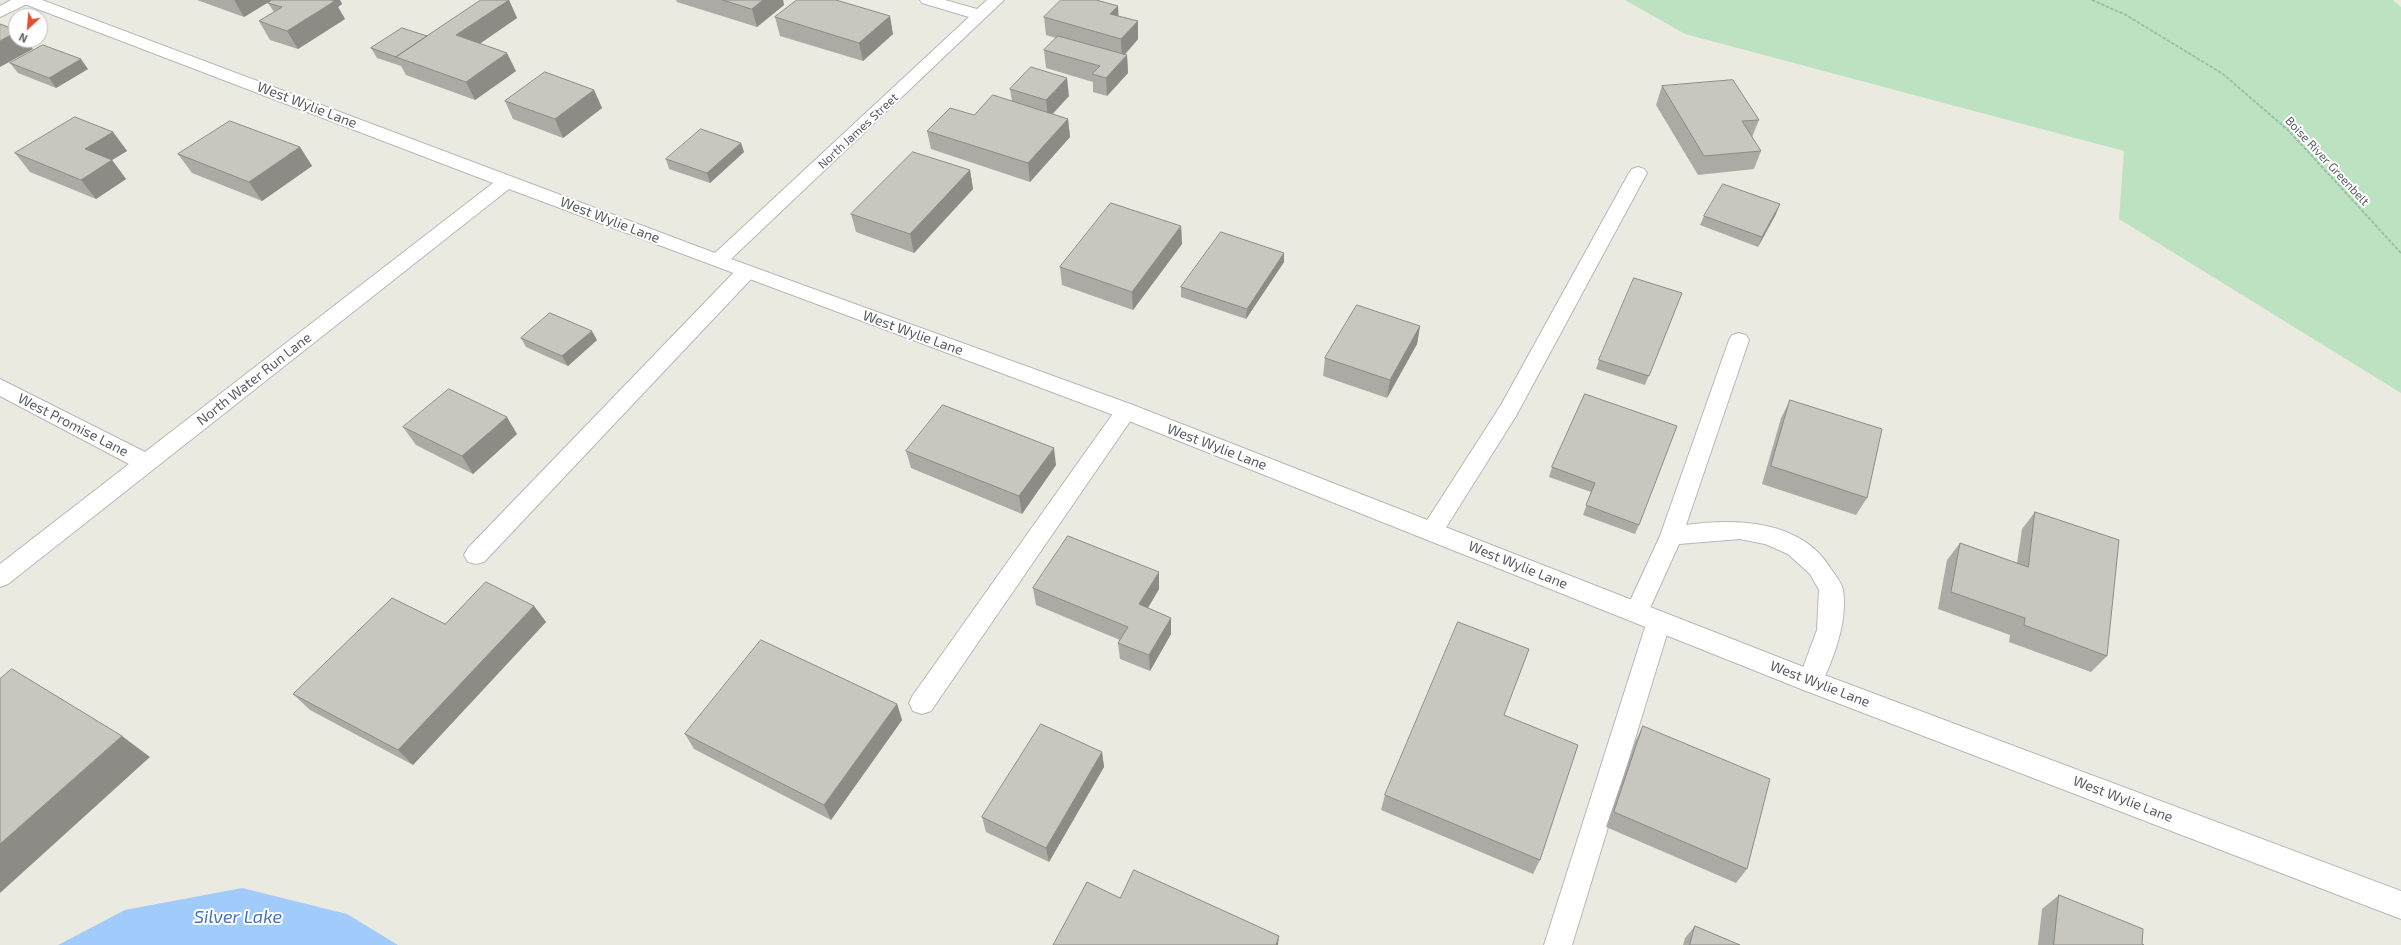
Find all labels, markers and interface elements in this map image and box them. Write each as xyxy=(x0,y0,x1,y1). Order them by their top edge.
north arrow xyxy=(8,8,48,48)
text: N xyxy=(17,31,29,46)
street label: West Wylie Lane xyxy=(255,78,359,132)
street label: North James Street xyxy=(815,90,901,172)
street label: Boise River Greenbelt xyxy=(2282,114,2372,208)
street label: West Wylie Lane xyxy=(558,193,662,247)
street label: West Wylie Lane xyxy=(861,307,965,359)
street label: North Water Run Lane xyxy=(193,329,315,429)
street label: West Promise Lane xyxy=(15,390,131,460)
street label: West Wylie Lane xyxy=(1165,420,1269,474)
street label: West Wylie Lane xyxy=(1466,537,1570,593)
street label: West Wylie Lane xyxy=(1768,657,1872,711)
street label: West Wylie Lane xyxy=(2071,772,2175,826)
water label: Silver Lake xyxy=(194,906,282,928)

